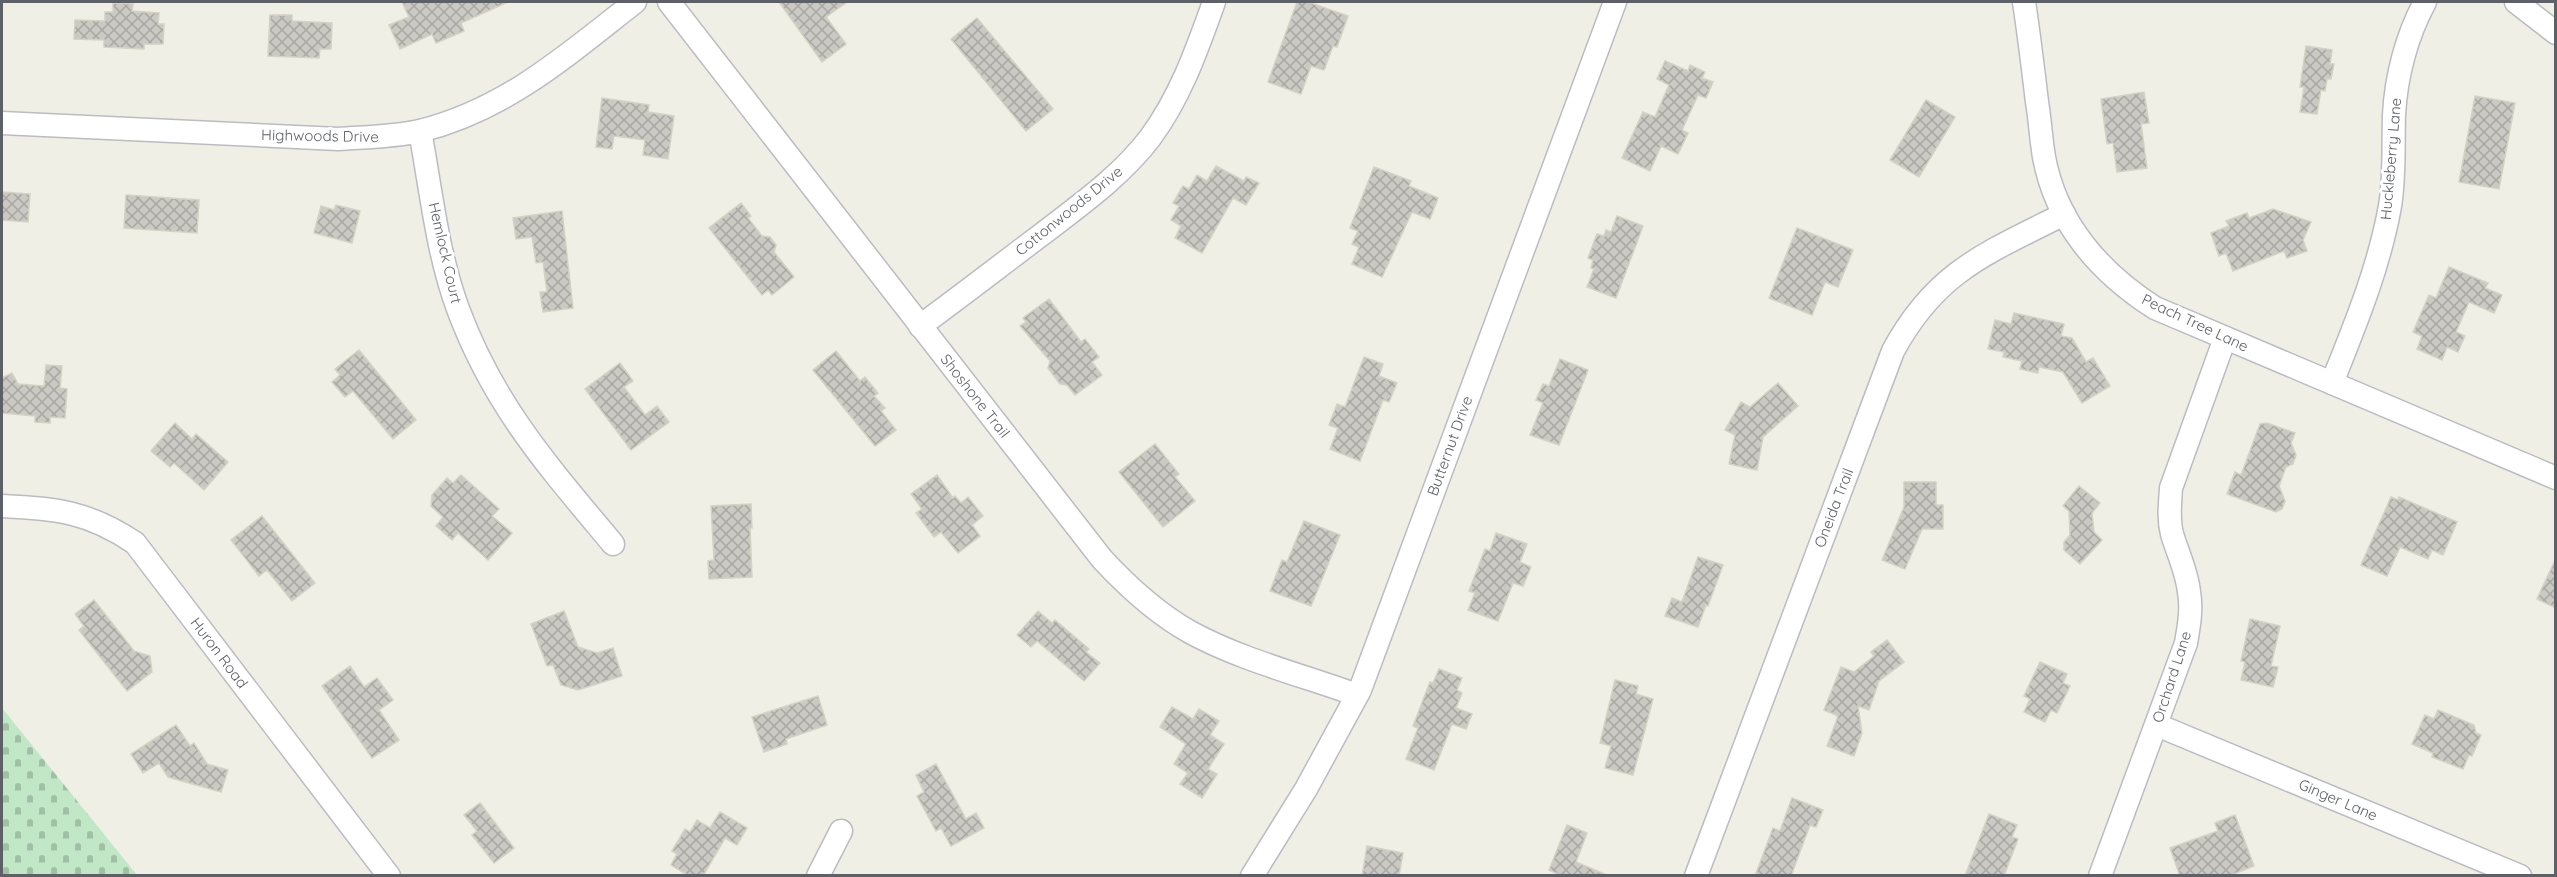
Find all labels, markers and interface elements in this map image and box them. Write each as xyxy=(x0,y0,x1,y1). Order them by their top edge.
street label: Huckleberry Lane xyxy=(2376,97,2405,221)
street label: Highwoods Drive xyxy=(261,125,379,146)
street label: Cottonwoods Drive xyxy=(1011,162,1126,260)
street label: Hemlock Court xyxy=(425,200,466,305)
street label: Peach Tree Lane xyxy=(2139,289,2252,356)
street label: Shoshone Trail xyxy=(937,350,1014,441)
street label: Butternut Drive xyxy=(1423,393,1476,498)
street label: Oneida Trail xyxy=(1810,465,1857,550)
street label: Huron Road xyxy=(187,614,252,692)
street label: Orchard Lane xyxy=(2148,629,2195,725)
street label: Ginger Lane xyxy=(2296,774,2381,825)

